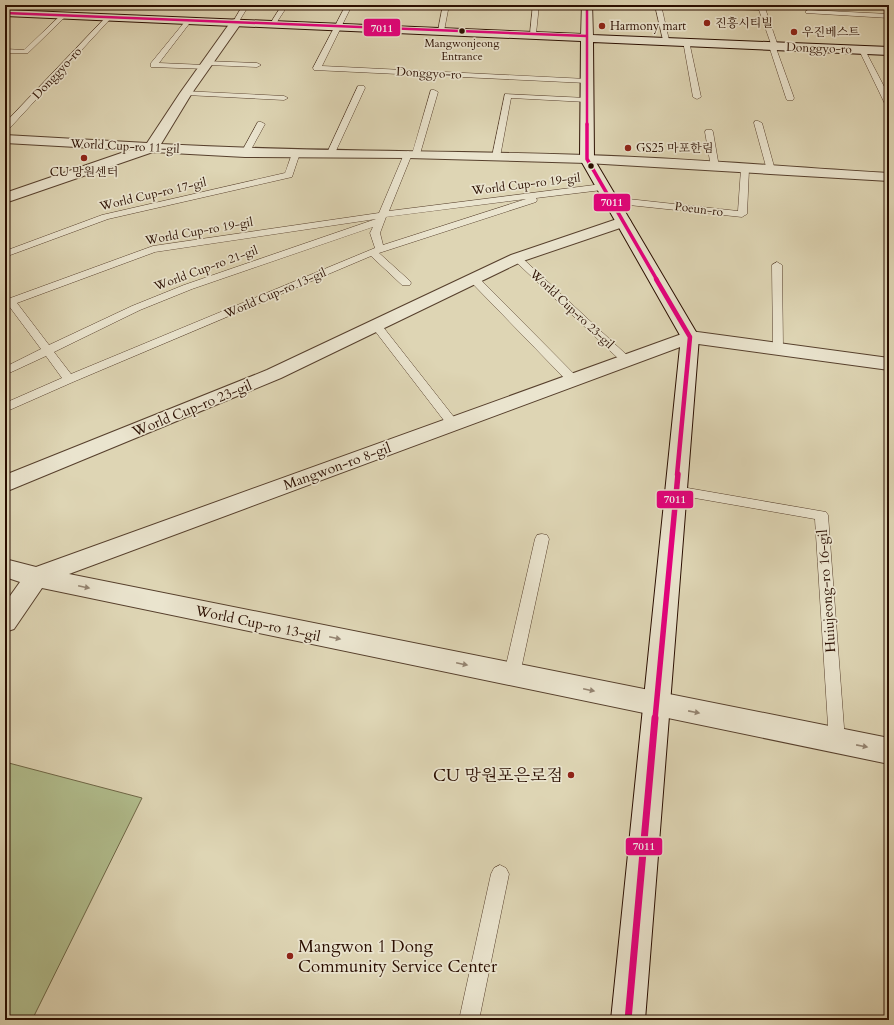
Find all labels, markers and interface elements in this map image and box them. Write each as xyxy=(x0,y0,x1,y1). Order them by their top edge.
place label: 진흥시티빌 xyxy=(715,15,773,31)
line badge: 7011 xyxy=(363,18,401,37)
place label: Harmony mart xyxy=(610,18,686,34)
marker: 진흥시티빌 xyxy=(702,18,712,28)
text: 7011 xyxy=(371,21,393,36)
marker: Harmony mart xyxy=(597,21,607,31)
place label: 우진베스트 xyxy=(802,24,860,40)
marker: Mangwonjeong Entrance xyxy=(457,26,467,36)
marker: 우진베스트 xyxy=(789,27,799,37)
place label: Mangwonjeong Entrance xyxy=(424,36,500,64)
street label: Donggyo-ro xyxy=(786,39,853,57)
street label: Donggyo-ro xyxy=(29,43,86,102)
street label: Donggyo-ro xyxy=(396,63,463,83)
street label: World Cup-ro 11-gil xyxy=(69,135,180,157)
place label: GS25 마포한림 xyxy=(636,140,713,156)
marker: GS25 마포한림 xyxy=(623,143,633,153)
marker: CU 망원센터 xyxy=(79,153,89,163)
unlabelled marker xyxy=(586,161,596,171)
place label: CU 망원센터 xyxy=(50,164,118,180)
street label: World Cup-ro 19-gil xyxy=(470,169,581,199)
street label: World Cup-ro 17-gil xyxy=(97,174,208,214)
line badge: 7011 xyxy=(593,193,631,212)
text: 7011 xyxy=(601,195,623,210)
street label: Poeun-ro xyxy=(674,198,725,220)
street label: World Cup-ro 19-gil xyxy=(143,214,254,249)
street label: World Cup-ro 21-gil xyxy=(151,242,260,295)
street label: World Cup-ro 13-gil xyxy=(221,264,328,322)
street label: World Cup-ro 23-gil xyxy=(526,265,617,352)
street label: World Cup-ro 23-gil xyxy=(129,376,255,442)
street label: Mangwon-ro 8-gil xyxy=(281,438,394,495)
line badge: 7011 xyxy=(656,490,694,509)
text: 7011 xyxy=(664,492,686,507)
street label: Huiujeong-ro 16-gil xyxy=(813,528,840,653)
one-way arrow xyxy=(78,584,90,590)
street label: World Cup-ro 13-gil xyxy=(193,601,323,646)
one-way arrow xyxy=(328,636,341,642)
one-way arrow xyxy=(456,662,468,668)
one-way arrow xyxy=(583,688,595,694)
one-way arrow xyxy=(688,709,700,715)
one-way arrow xyxy=(856,743,868,749)
place label: CU 망원포은로점 xyxy=(433,764,563,787)
marker: CU 망원포은로점 xyxy=(566,770,576,780)
line badge: 7011 xyxy=(625,837,663,856)
text: 7011 xyxy=(633,839,655,854)
place label: Mangwon 1 Dong Community Service Center xyxy=(298,935,498,978)
marker: Mangwon 1 Dong Community Service Center xyxy=(285,951,295,961)

